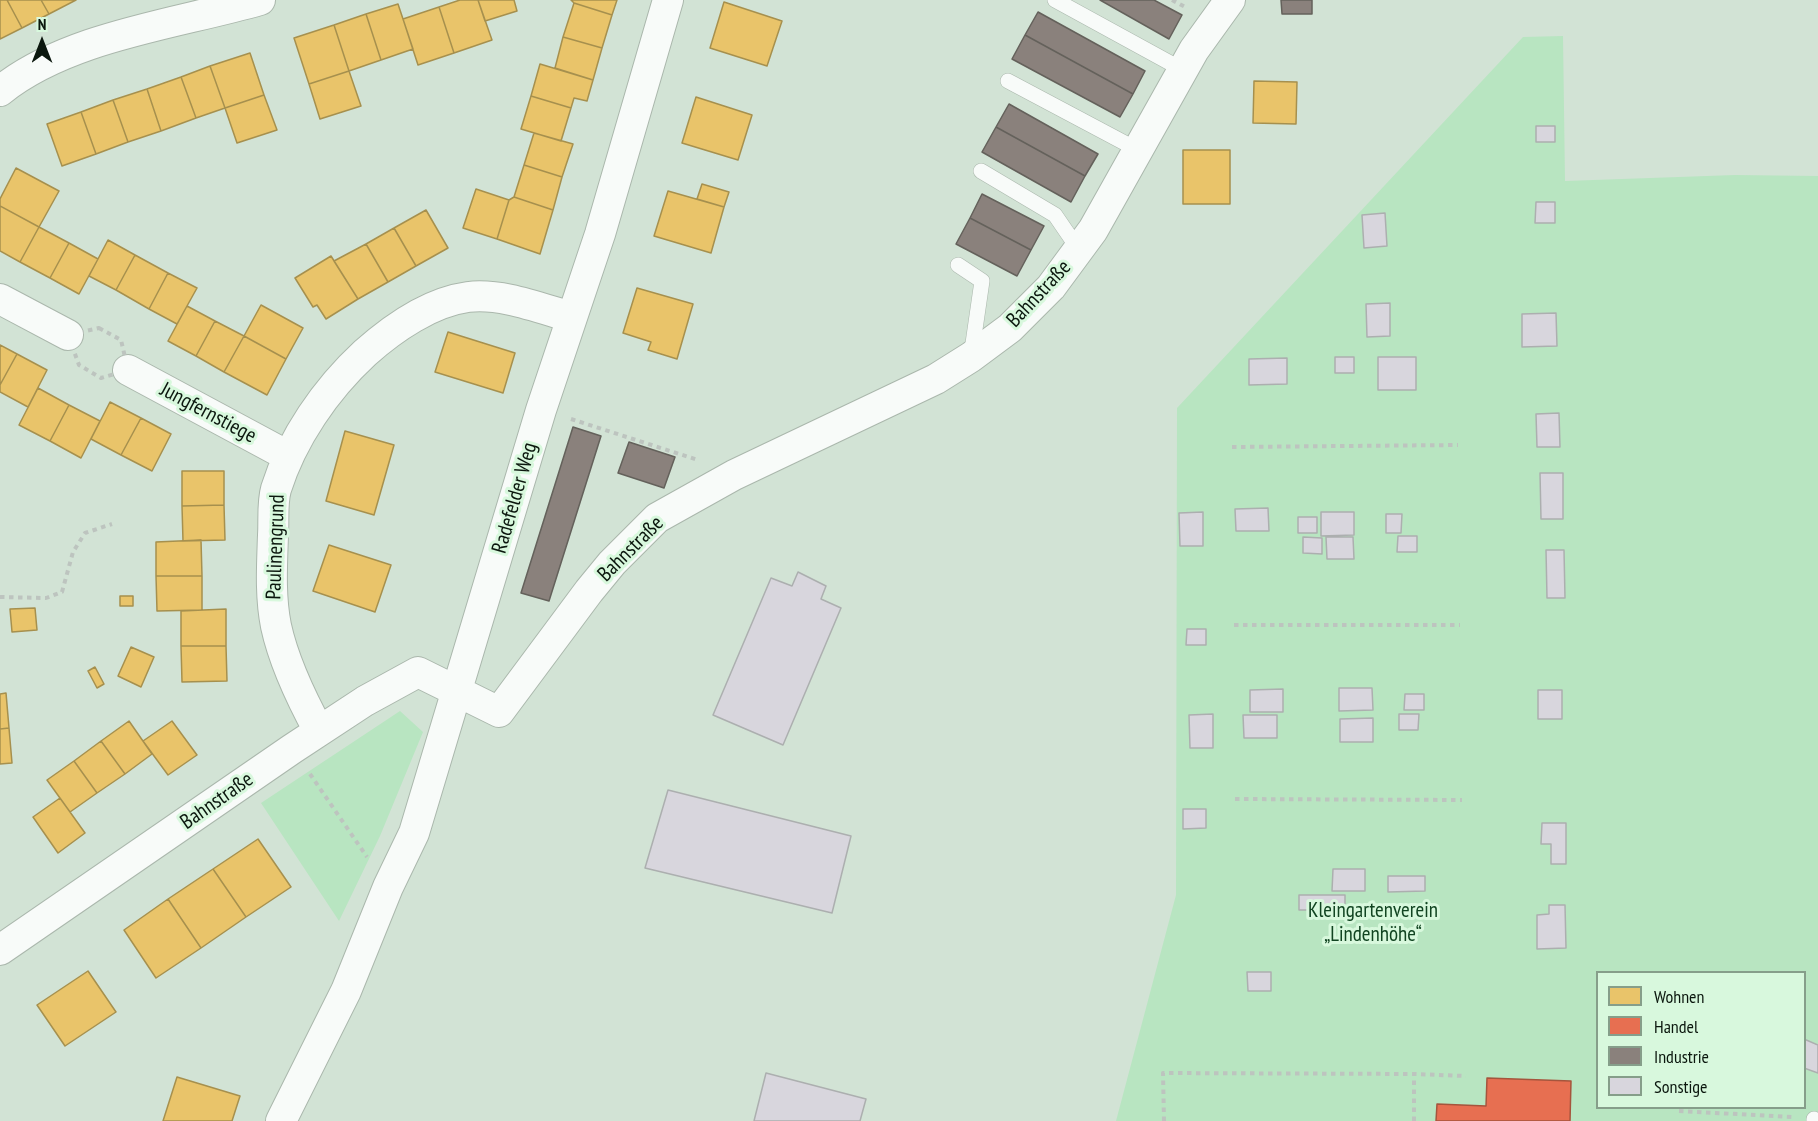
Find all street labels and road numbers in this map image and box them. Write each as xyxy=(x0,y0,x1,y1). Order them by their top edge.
street label: Bahnstraße xyxy=(1002,255,1076,333)
street label: Jungfernstiege xyxy=(156,377,260,449)
street label: Radefelder Weg xyxy=(487,440,543,556)
street label: Paulinengrund xyxy=(262,494,290,600)
street label: Bahnstraße xyxy=(593,511,669,587)
street label: Bahnstraße xyxy=(176,767,258,835)

